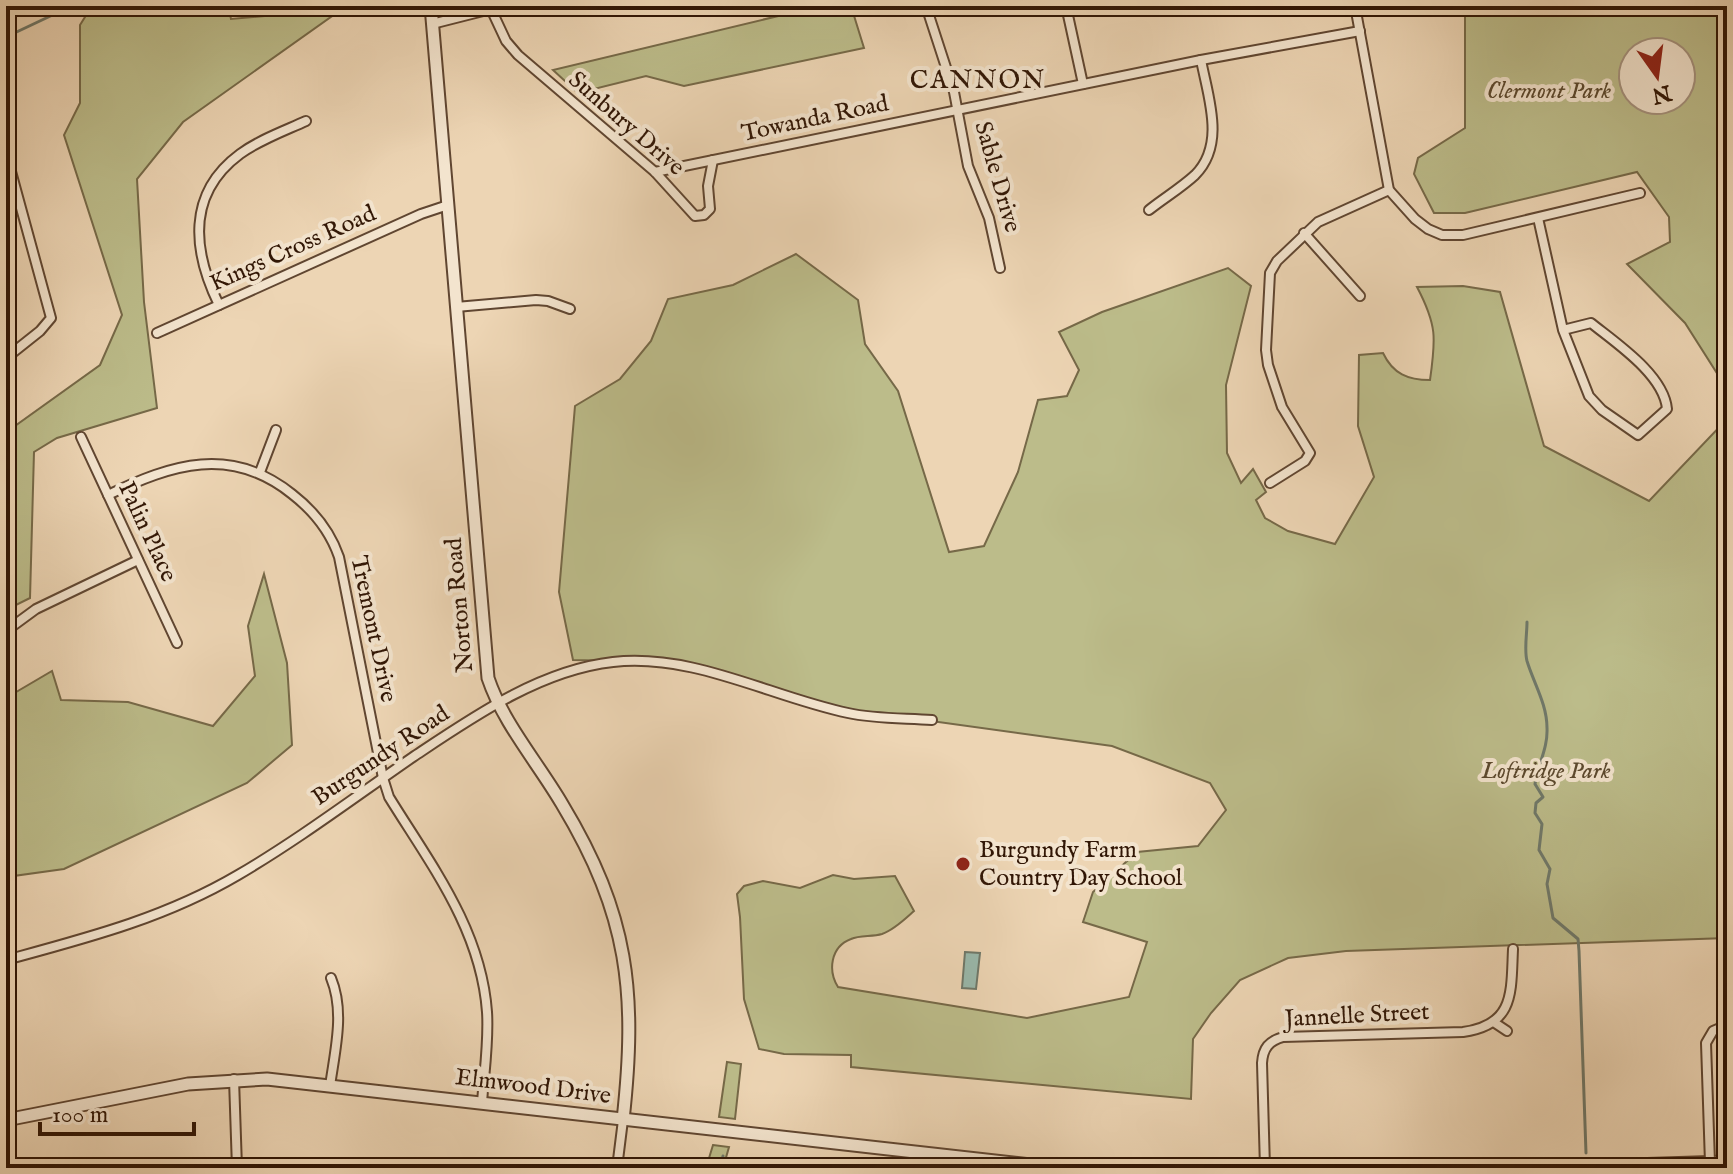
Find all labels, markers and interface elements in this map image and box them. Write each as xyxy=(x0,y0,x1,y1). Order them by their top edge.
north arrow xyxy=(1617,36,1697,116)
district label: CANNON xyxy=(910,64,1046,97)
street label: Sunbury Drive xyxy=(561,65,691,183)
park label: Clermont Park xyxy=(1487,76,1612,107)
text: N xyxy=(1649,77,1675,109)
street label: Towanda Road xyxy=(739,88,892,150)
street label: Sable Drive xyxy=(966,118,1028,236)
street label: Kings Cross Road xyxy=(205,198,381,299)
street label: Palin Place xyxy=(110,477,184,587)
street label: Norton Road xyxy=(439,536,481,674)
street label: Tremont Drive xyxy=(342,553,404,705)
street label: Burgundy Road xyxy=(306,698,456,813)
park label: Loftridge Park xyxy=(1480,756,1611,787)
place label: Burgundy Farm Country Day School xyxy=(979,835,1183,894)
marker: Burgundy Farm Country Day School xyxy=(954,855,972,873)
street label: Jannelle Street xyxy=(1281,997,1430,1035)
street label: Elmwood Drive xyxy=(453,1062,613,1112)
scale bar xyxy=(40,1086,194,1136)
text: 100 m xyxy=(52,1100,108,1131)

